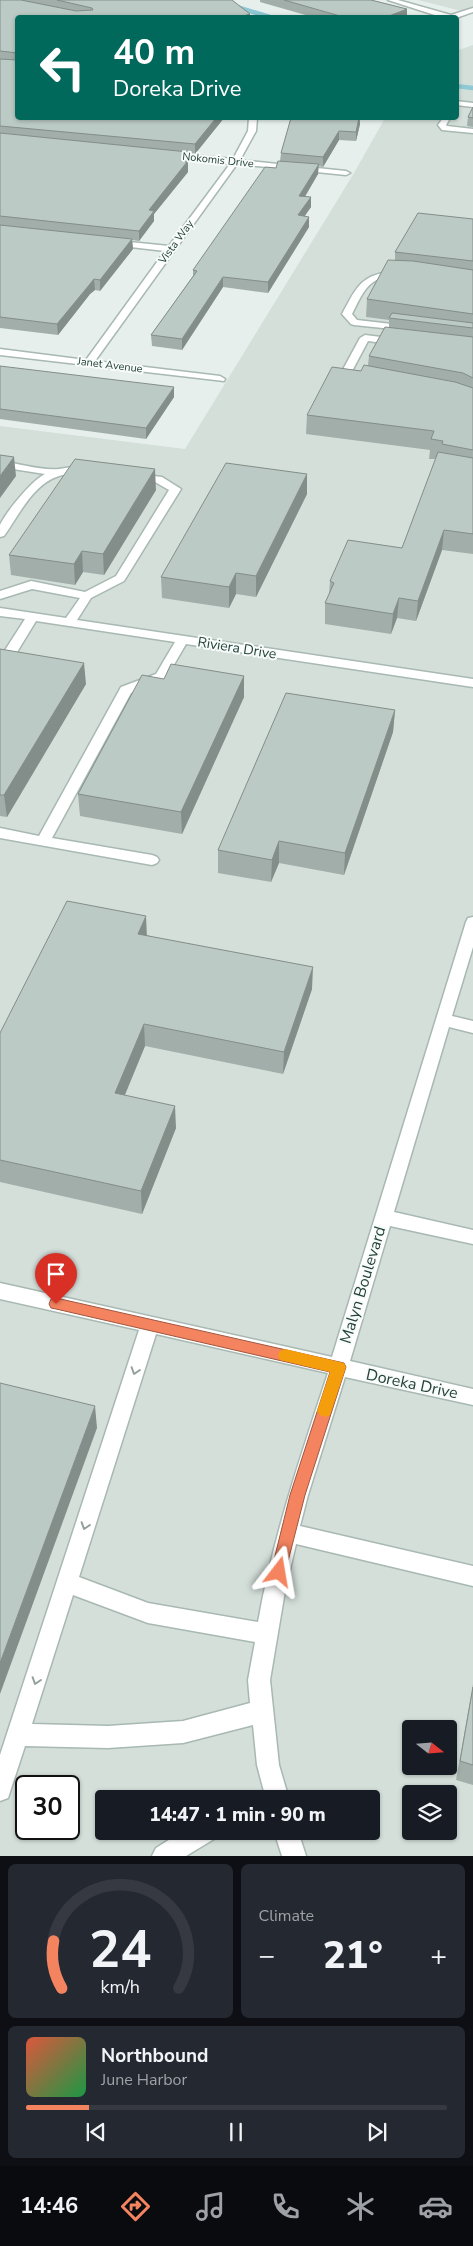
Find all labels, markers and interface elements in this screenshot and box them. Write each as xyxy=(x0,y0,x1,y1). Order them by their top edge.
text: 40 m xyxy=(113,29,195,76)
icon: left xyxy=(30,35,95,100)
text: Doreka Drive xyxy=(113,74,241,104)
street label: Nokomis Drive xyxy=(181,149,255,171)
street label: Vista Way xyxy=(154,217,197,268)
street label: Janet Avenue xyxy=(76,353,144,376)
street label: Riviera Drive xyxy=(196,632,278,664)
street label: Malyn Boulevard xyxy=(335,1224,391,1346)
pin xyxy=(35,1253,77,1304)
icon: arrive xyxy=(42,1260,70,1288)
street label: Doreka Drive xyxy=(364,1364,460,1404)
one-way arrow xyxy=(131,1367,141,1375)
one-way arrow xyxy=(81,1521,91,1530)
position arrow xyxy=(252,1545,304,1597)
one-way arrow xyxy=(31,1676,41,1684)
north arrow xyxy=(402,1720,458,1775)
map controls xyxy=(402,1720,457,1840)
speed limit sign: 30 xyxy=(15,1775,80,1840)
button: layers xyxy=(402,1785,457,1840)
text: 14:47 · 1 min · 90 m xyxy=(149,1802,326,1828)
text: Climate xyxy=(259,1905,314,1927)
text: 24 xyxy=(89,1914,151,1985)
text: 21° xyxy=(323,1930,383,1981)
text: − xyxy=(259,1937,275,1975)
text: + xyxy=(430,1937,447,1975)
text: km/h xyxy=(101,1975,140,1999)
text: Northbound xyxy=(101,2043,208,2069)
text: June Harbor xyxy=(101,2069,187,2091)
icon: previous xyxy=(82,2118,110,2146)
icon: pause xyxy=(222,2118,250,2146)
icon: next xyxy=(363,2118,391,2146)
icon: directions xyxy=(118,2189,153,2224)
icon: music xyxy=(193,2189,228,2224)
icon: phone xyxy=(268,2189,303,2224)
icon: climate xyxy=(343,2189,378,2224)
icon: car xyxy=(418,2189,453,2224)
text: 14:46 xyxy=(20,2191,78,2221)

